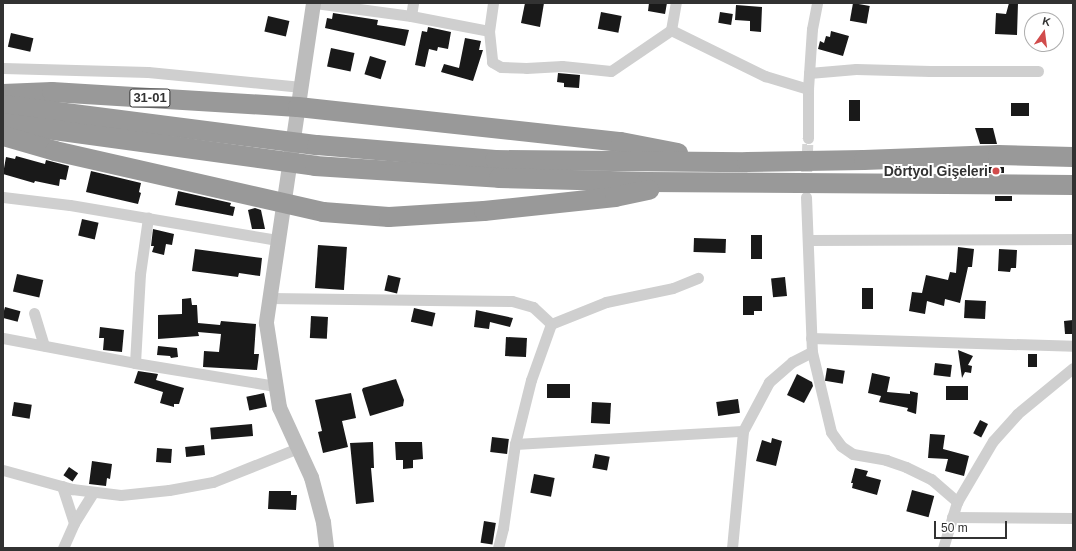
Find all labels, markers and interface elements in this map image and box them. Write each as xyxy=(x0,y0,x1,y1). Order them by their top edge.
north arrow xyxy=(1024,12,1064,52)
text: K xyxy=(1041,15,1052,28)
road number: 31-01 xyxy=(129,87,171,109)
place label: Dörtyol Gişeleri xyxy=(884,163,988,179)
marker: Dörtyol Gişeleri xyxy=(991,166,1001,176)
scale bar xyxy=(936,513,1009,539)
text: 50 m xyxy=(941,521,968,535)

